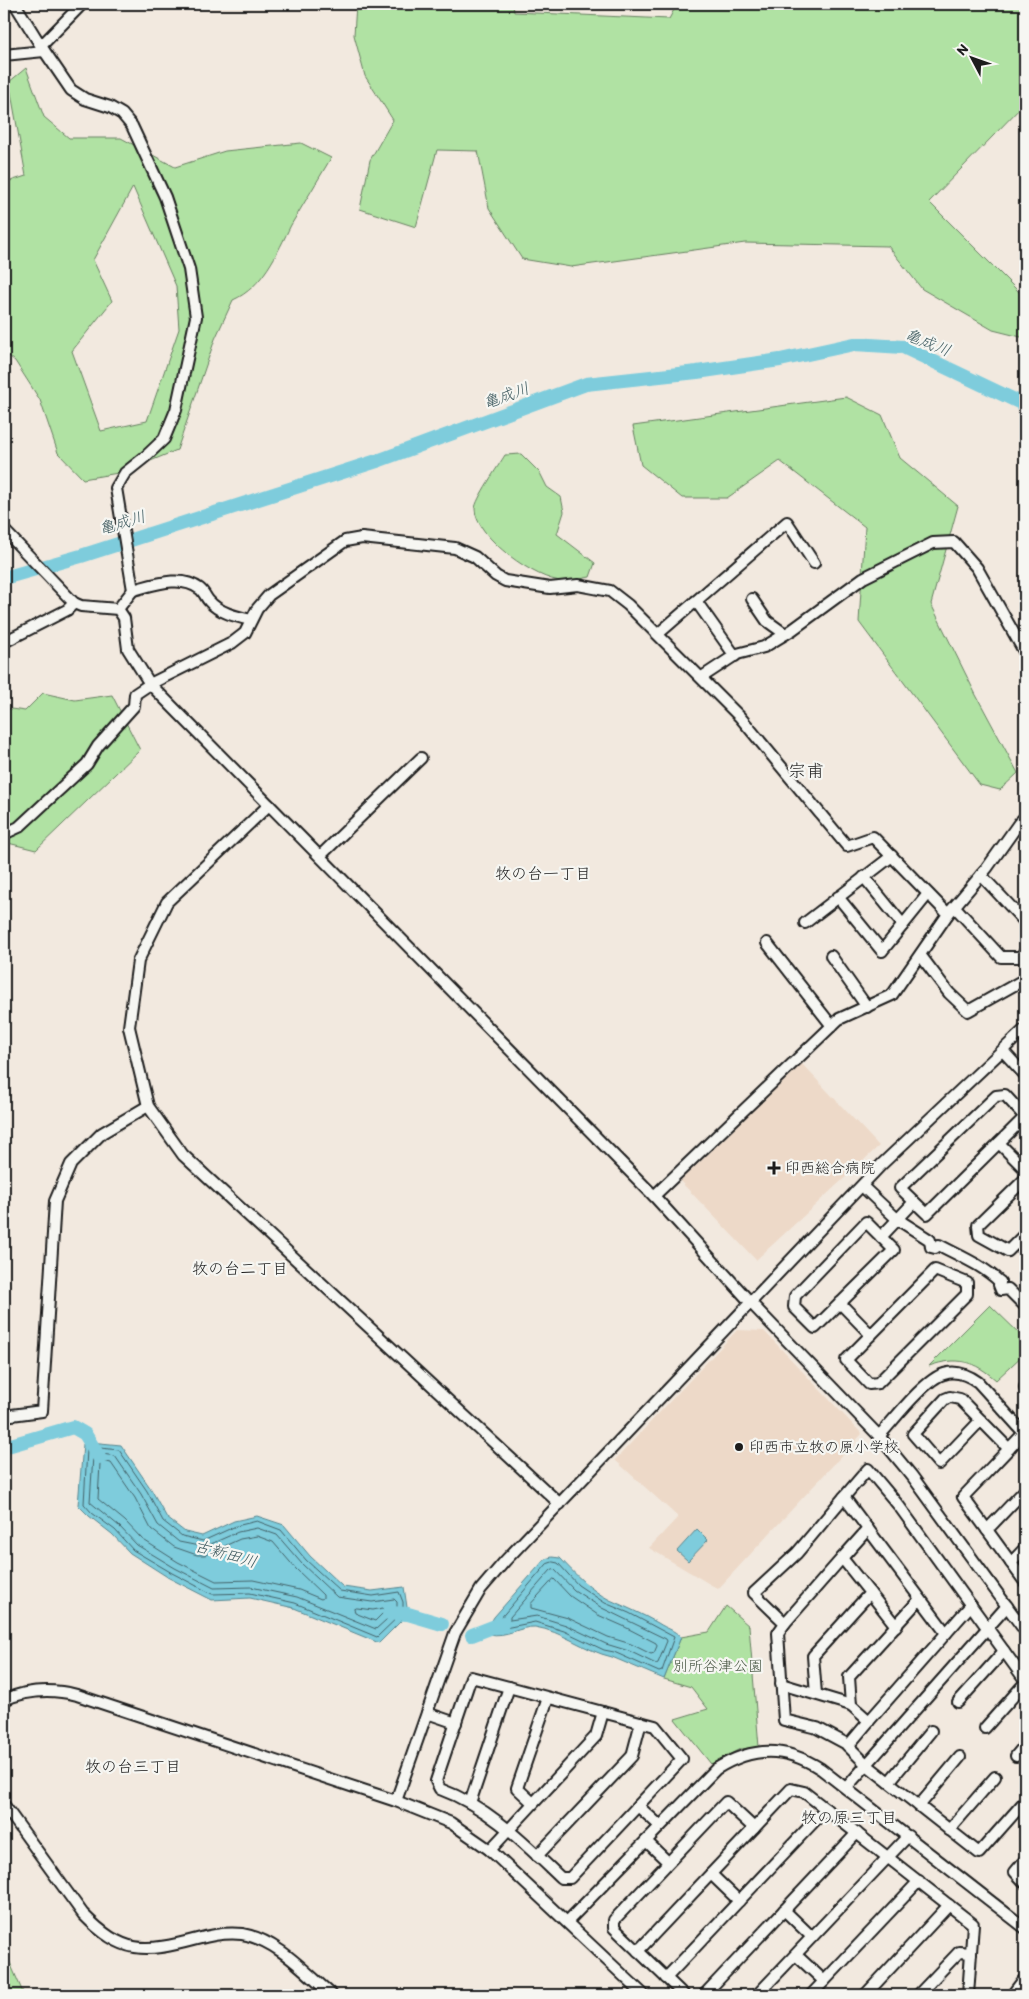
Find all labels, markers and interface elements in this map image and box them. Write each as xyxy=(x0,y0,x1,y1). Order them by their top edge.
north arrow xyxy=(946,32,996,82)
text: N xyxy=(953,41,972,59)
water label: 亀成川 xyxy=(902,325,954,360)
water label: 亀成川 xyxy=(480,378,532,413)
water label: 亀成川 xyxy=(96,506,148,539)
district label: 宗甫 xyxy=(788,760,824,782)
district label: 牧の台一丁目 xyxy=(495,864,591,883)
place label: 印西総合病院 xyxy=(785,1159,875,1177)
marker: 印西総合病院 xyxy=(767,1161,781,1175)
district label: 牧の台二丁目 xyxy=(192,1259,288,1278)
place label: 印西市立牧の原小学校 xyxy=(749,1438,899,1456)
marker: 印西市立牧の原小学校 xyxy=(733,1441,745,1453)
water label: 古新田川 xyxy=(192,1536,259,1571)
park label: 別所谷津公園 xyxy=(673,1657,763,1675)
district label: 牧の台三丁目 xyxy=(85,1757,181,1776)
district label: 牧の原三丁目 xyxy=(801,1808,897,1827)

